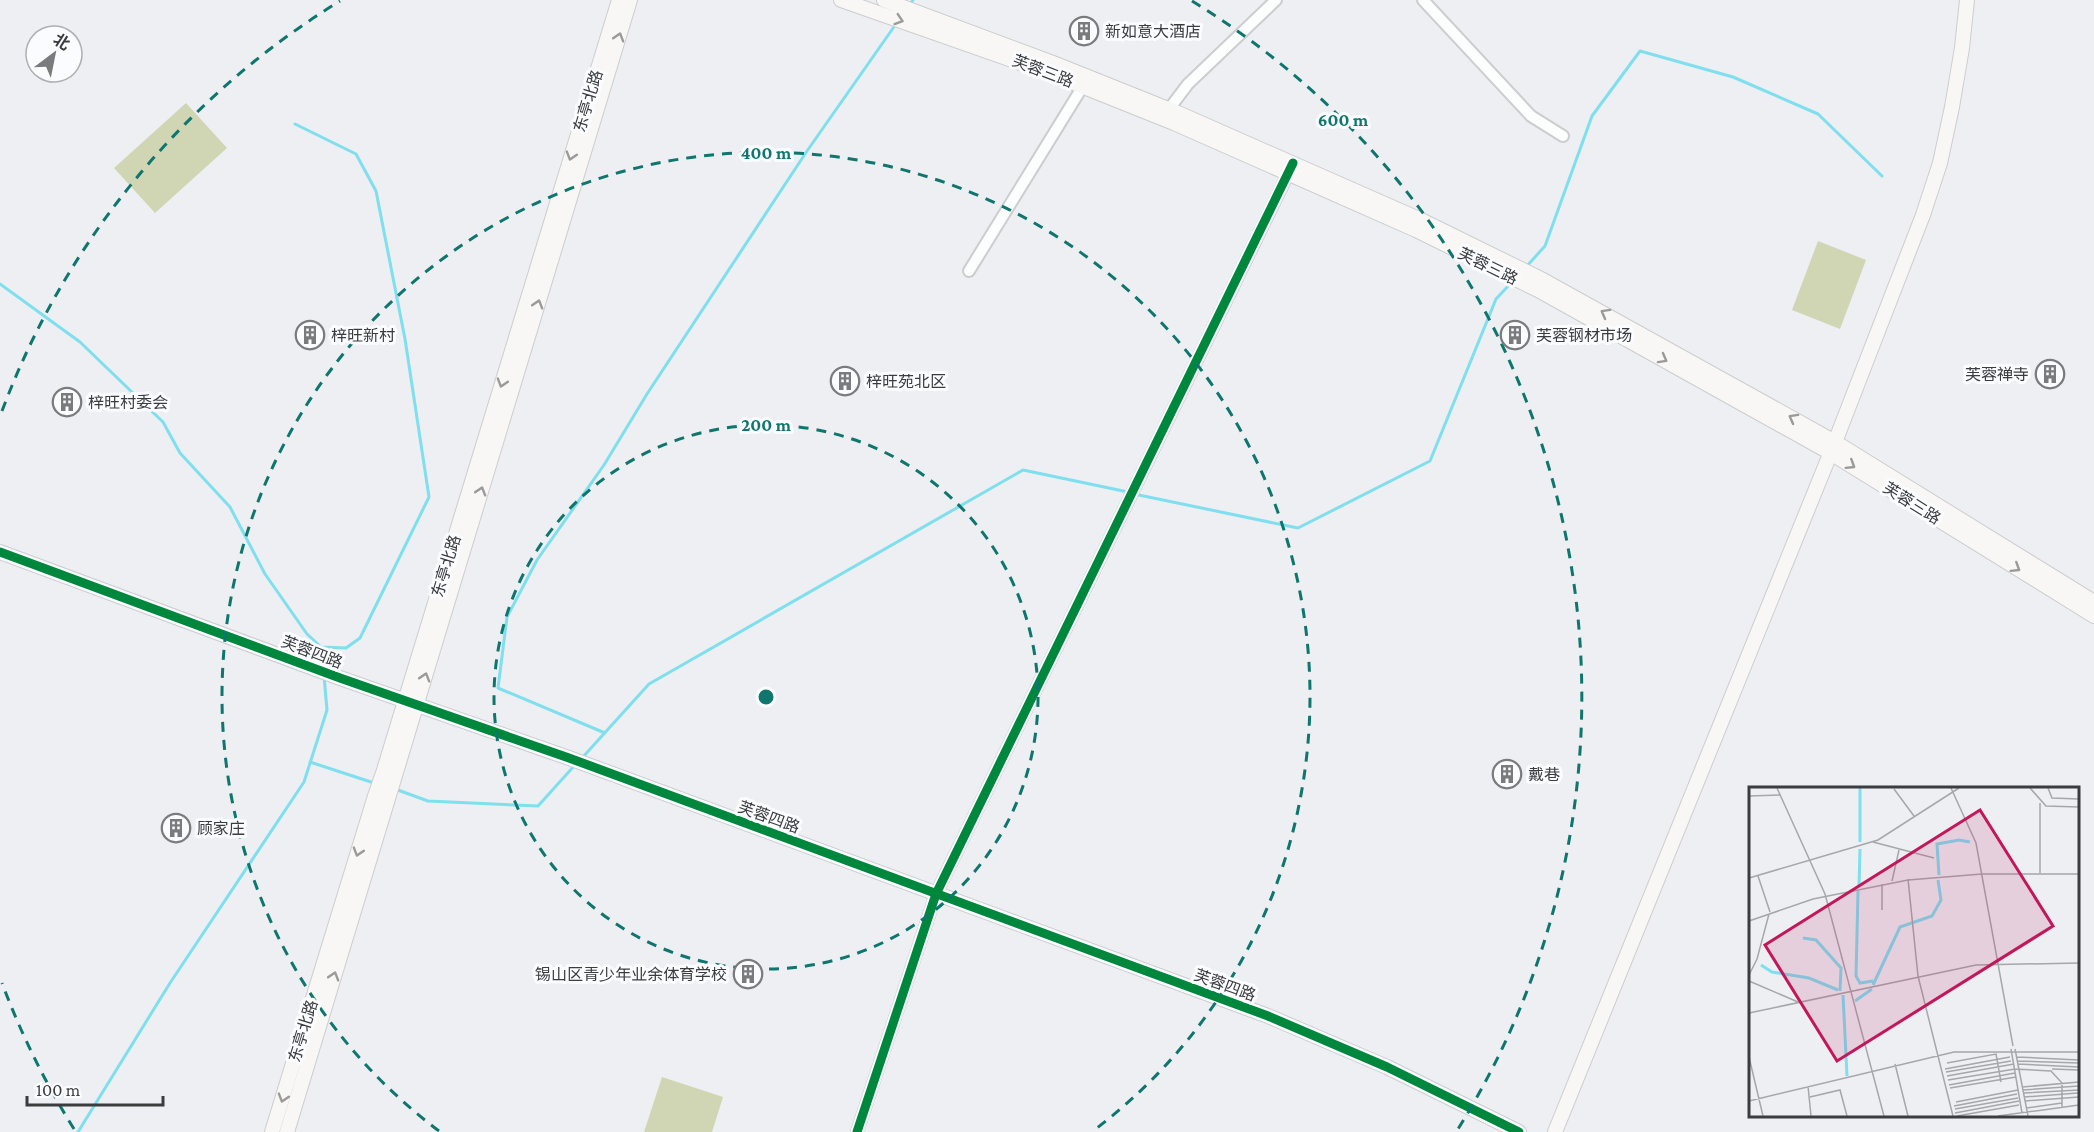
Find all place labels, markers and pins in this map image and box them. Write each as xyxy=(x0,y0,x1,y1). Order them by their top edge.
building icon: 新如意大酒店 xyxy=(1068,15,1100,47)
place label: 新如意大酒店 xyxy=(1105,23,1201,40)
building icon: 梓旺新村 xyxy=(294,319,326,351)
building icon: 芙蓉钢材市场 xyxy=(1499,319,1531,351)
place label: 梓旺新村 xyxy=(331,327,395,344)
place label: 芙蓉钢材市场 xyxy=(1536,327,1632,344)
building icon: 芙蓉禅寺 xyxy=(2034,358,2066,390)
building icon: 梓旺苑北区 xyxy=(829,365,861,397)
place label: 芙蓉禅寺 xyxy=(1965,366,2029,383)
place label: 梓旺苑北区 xyxy=(866,373,946,390)
building icon: 梓旺村委会 xyxy=(51,386,83,418)
place label: 梓旺村委会 xyxy=(88,394,168,411)
centre of rings xyxy=(756,687,776,707)
building icon: 戴巷 xyxy=(1491,758,1523,790)
place label: 戴巷 xyxy=(1528,766,1560,783)
building icon: 顾家庄 xyxy=(160,812,192,844)
place label: 顾家庄 xyxy=(197,820,245,837)
building icon: 锡山区青少年业余体育学校 xyxy=(732,958,764,990)
place label: 锡山区青少年业余体育学校 xyxy=(535,966,727,983)

